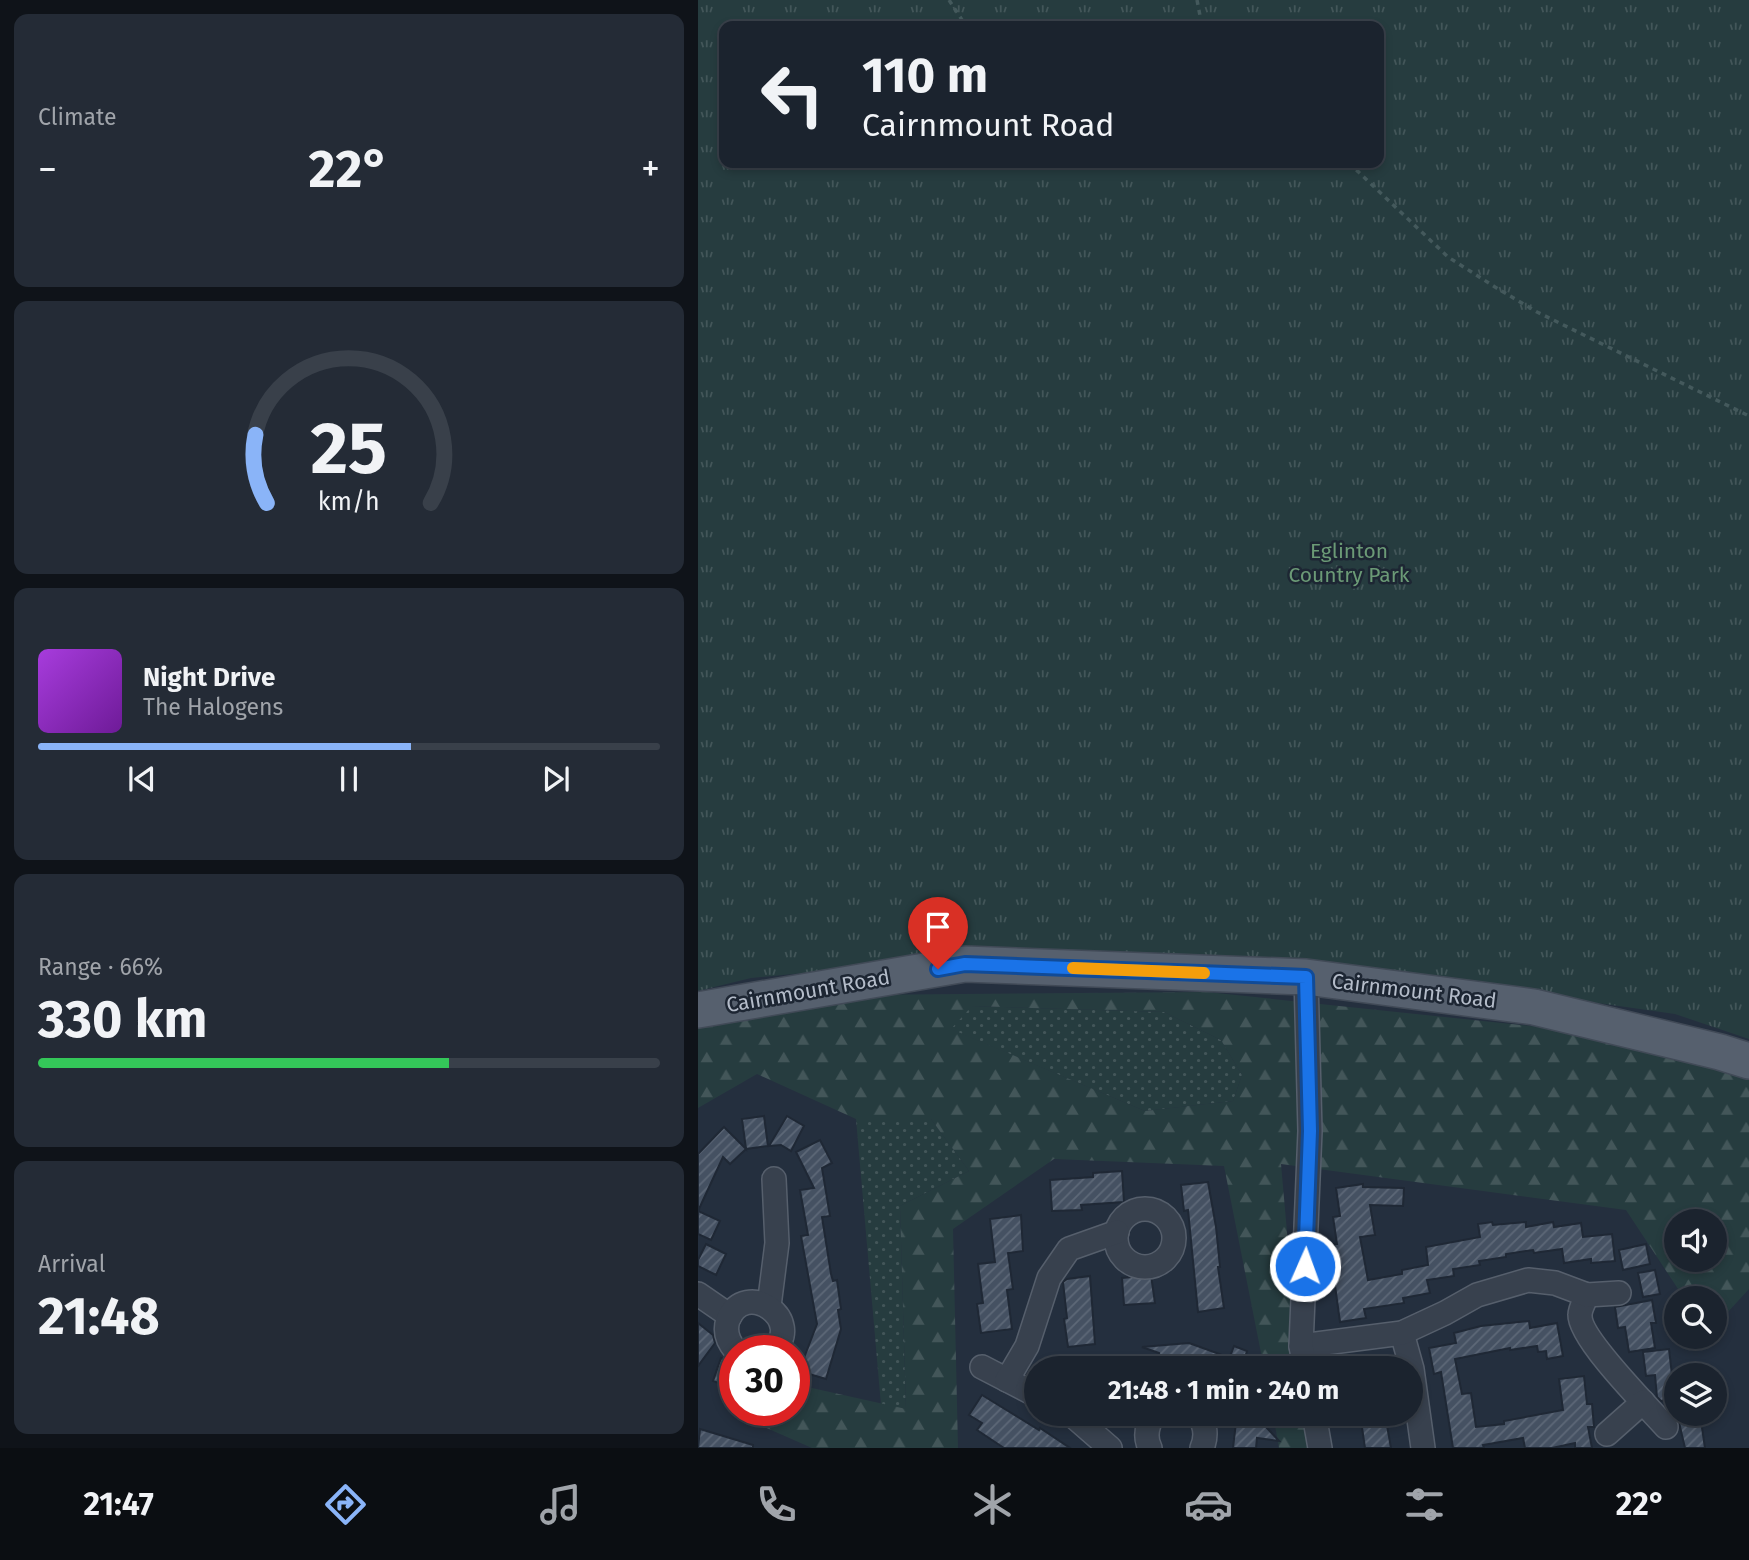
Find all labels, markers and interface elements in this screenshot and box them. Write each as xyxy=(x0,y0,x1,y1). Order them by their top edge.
text: 110 m xyxy=(862,46,988,105)
icon: left xyxy=(747,49,838,140)
text: Climate xyxy=(38,103,117,131)
text: Cairnmount Road xyxy=(862,106,1114,144)
text: 22° xyxy=(309,138,389,201)
text: − xyxy=(38,146,57,192)
text: + xyxy=(641,146,660,192)
text: 25 xyxy=(311,406,387,493)
text: km/h xyxy=(318,487,380,517)
park label: Eglinton Country Park xyxy=(1288,538,1410,588)
text: Night Drive xyxy=(143,662,275,693)
text: The Halogens xyxy=(143,693,283,721)
icon: previous xyxy=(123,760,161,798)
icon: pause xyxy=(330,760,368,798)
icon: next xyxy=(537,760,575,798)
pin xyxy=(908,897,968,969)
icon: arrive xyxy=(919,908,957,946)
text: Range · 66% xyxy=(38,953,163,981)
street label: Cairnmount Road xyxy=(724,964,892,1018)
street label: Cairnmount Road xyxy=(1330,968,1498,1014)
text: 330 km xyxy=(38,988,207,1051)
map controls xyxy=(1664,1209,1727,1426)
button: sound xyxy=(1664,1209,1727,1272)
position arrow xyxy=(1268,1229,1342,1303)
text: Arrival xyxy=(38,1250,105,1278)
text: 21:48 xyxy=(38,1285,160,1348)
button: search xyxy=(1664,1286,1727,1349)
speed limit sign: 30 xyxy=(719,1335,810,1426)
button: layers xyxy=(1664,1363,1727,1426)
text: 21:48 · 1 min · 240 m xyxy=(1108,1375,1339,1406)
icon: directions xyxy=(321,1480,370,1529)
icon: music xyxy=(536,1480,585,1529)
icon: phone xyxy=(752,1480,801,1529)
icon: climate xyxy=(968,1480,1017,1529)
icon: car xyxy=(1184,1480,1233,1529)
icon: filters xyxy=(1400,1480,1449,1529)
text: 21:47 xyxy=(83,1485,154,1523)
text: 22° xyxy=(1616,1485,1665,1523)

